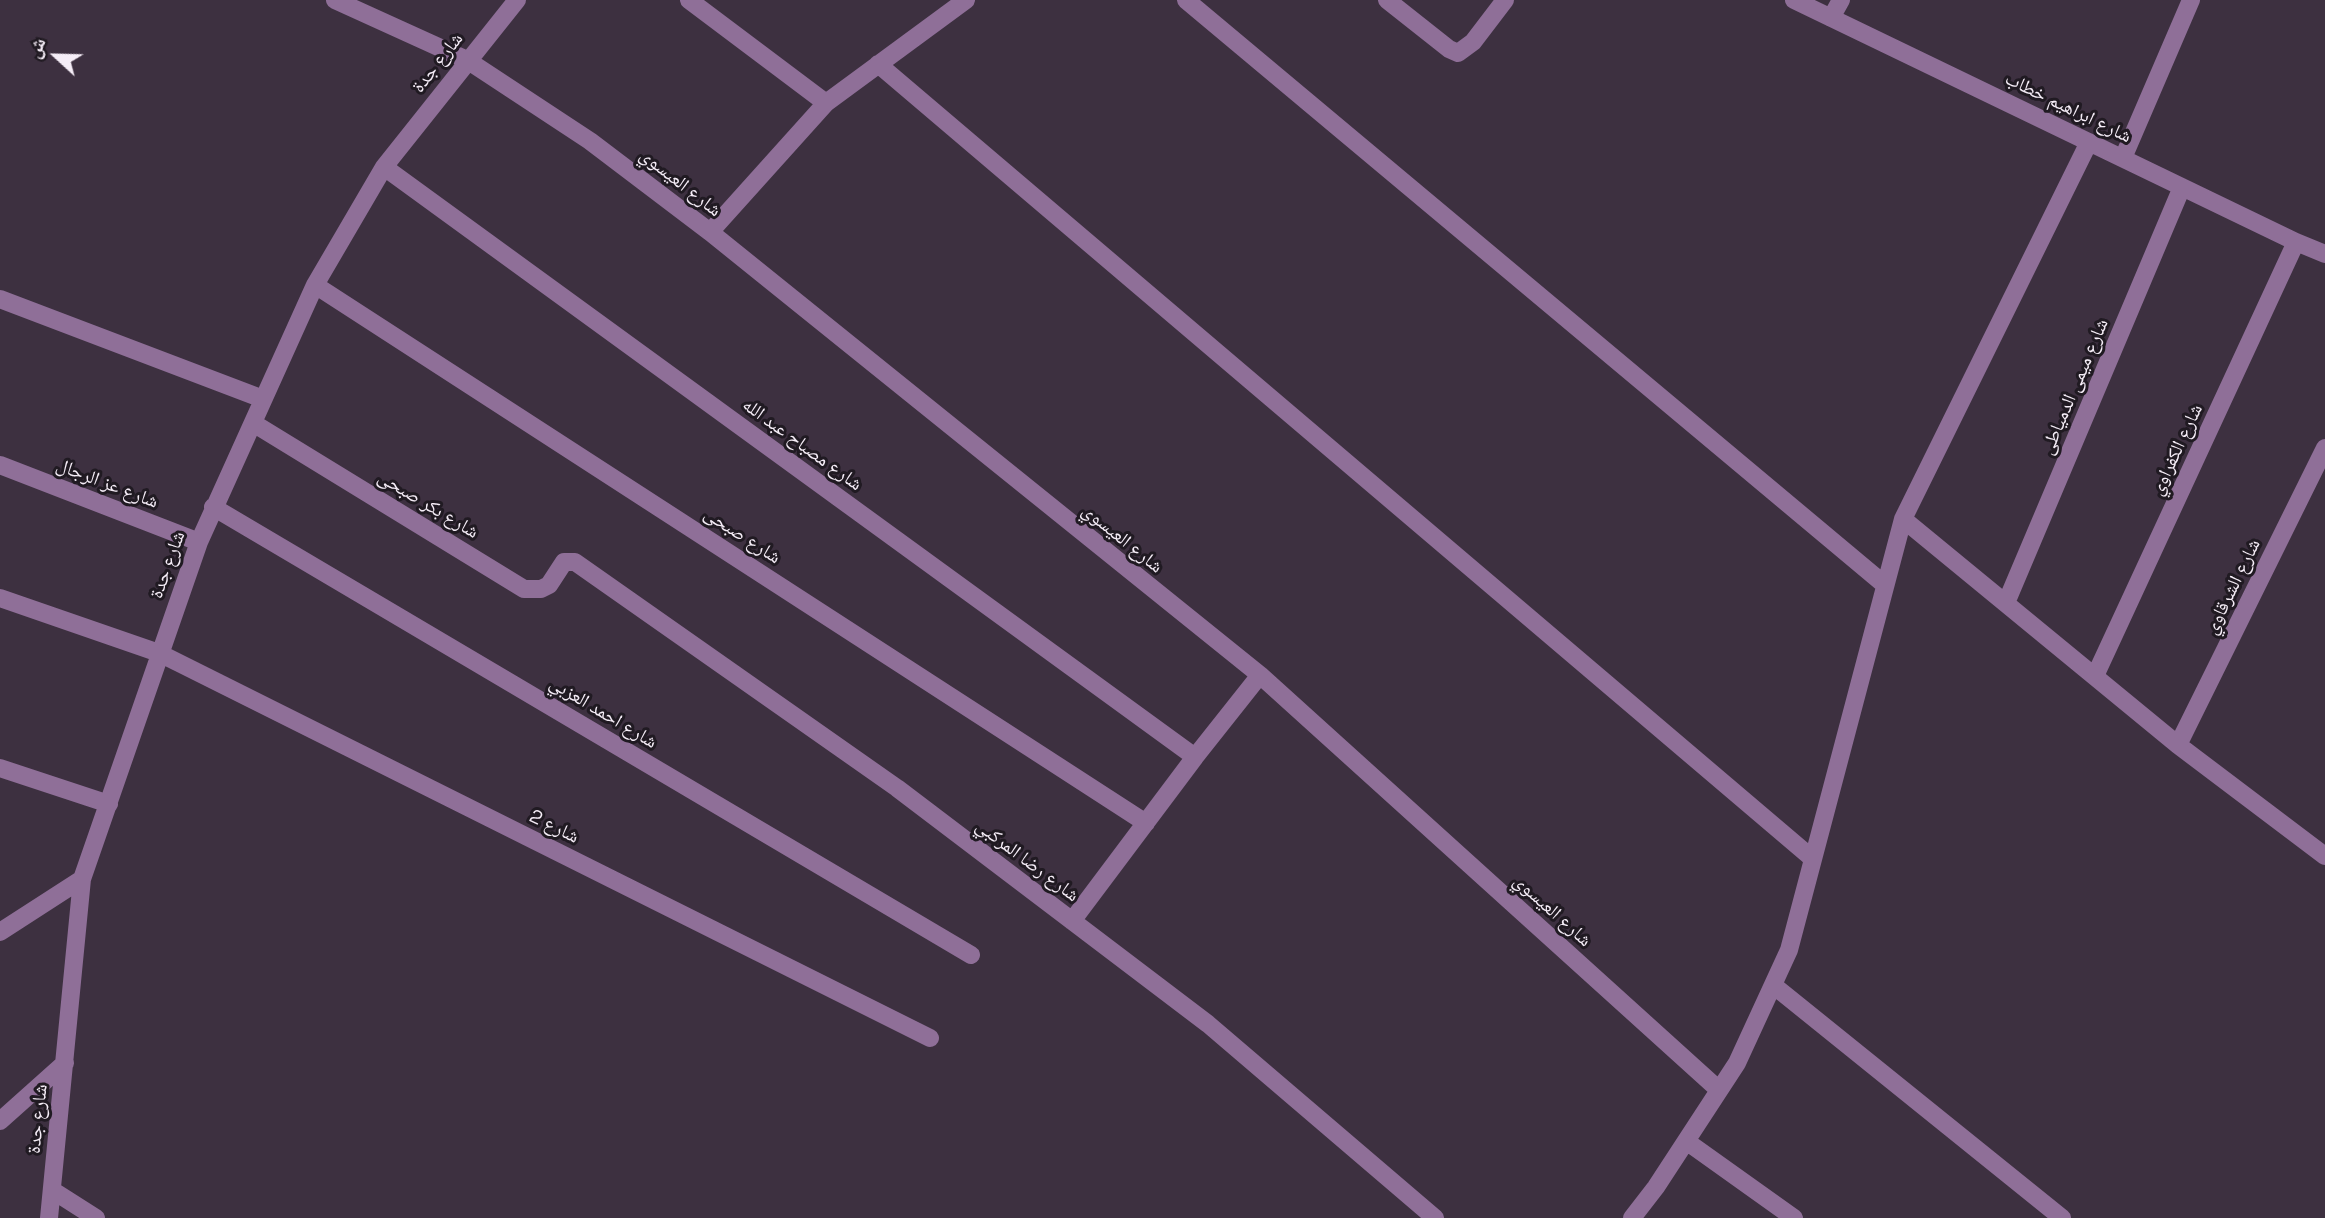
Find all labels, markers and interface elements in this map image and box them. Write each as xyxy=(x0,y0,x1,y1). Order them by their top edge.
north arrow xyxy=(21,21,91,91)
street label: شارع جدة xyxy=(408,28,468,98)
text: ش xyxy=(21,34,51,62)
street label: شارع ابراهيم خطاب xyxy=(2001,68,2135,148)
street label: شارع العيسوي xyxy=(635,144,725,222)
street label: شارع ميمى الدمياطى xyxy=(2036,315,2114,459)
street label: شارع مصباح عبد الله xyxy=(738,394,866,496)
street label: شارع الكفراوي xyxy=(2146,401,2208,499)
street label: شارع عز الرجال xyxy=(53,454,161,514)
street label: شارع بكر صبحى xyxy=(373,466,483,544)
street label: شارع العيسوي xyxy=(1077,499,1167,579)
street label: شارع صبحى xyxy=(699,503,785,569)
street label: شارع جدة xyxy=(145,528,191,602)
street label: شارع الشرقاوي xyxy=(2200,536,2266,638)
street label: شارع احمد العزبي xyxy=(545,672,661,754)
street label: شارع 2 xyxy=(525,805,583,849)
street label: شارع رضا المركبي xyxy=(971,815,1083,907)
street label: شارع العيسوي xyxy=(1508,870,1596,952)
street label: شارع جدة xyxy=(23,1083,53,1155)

